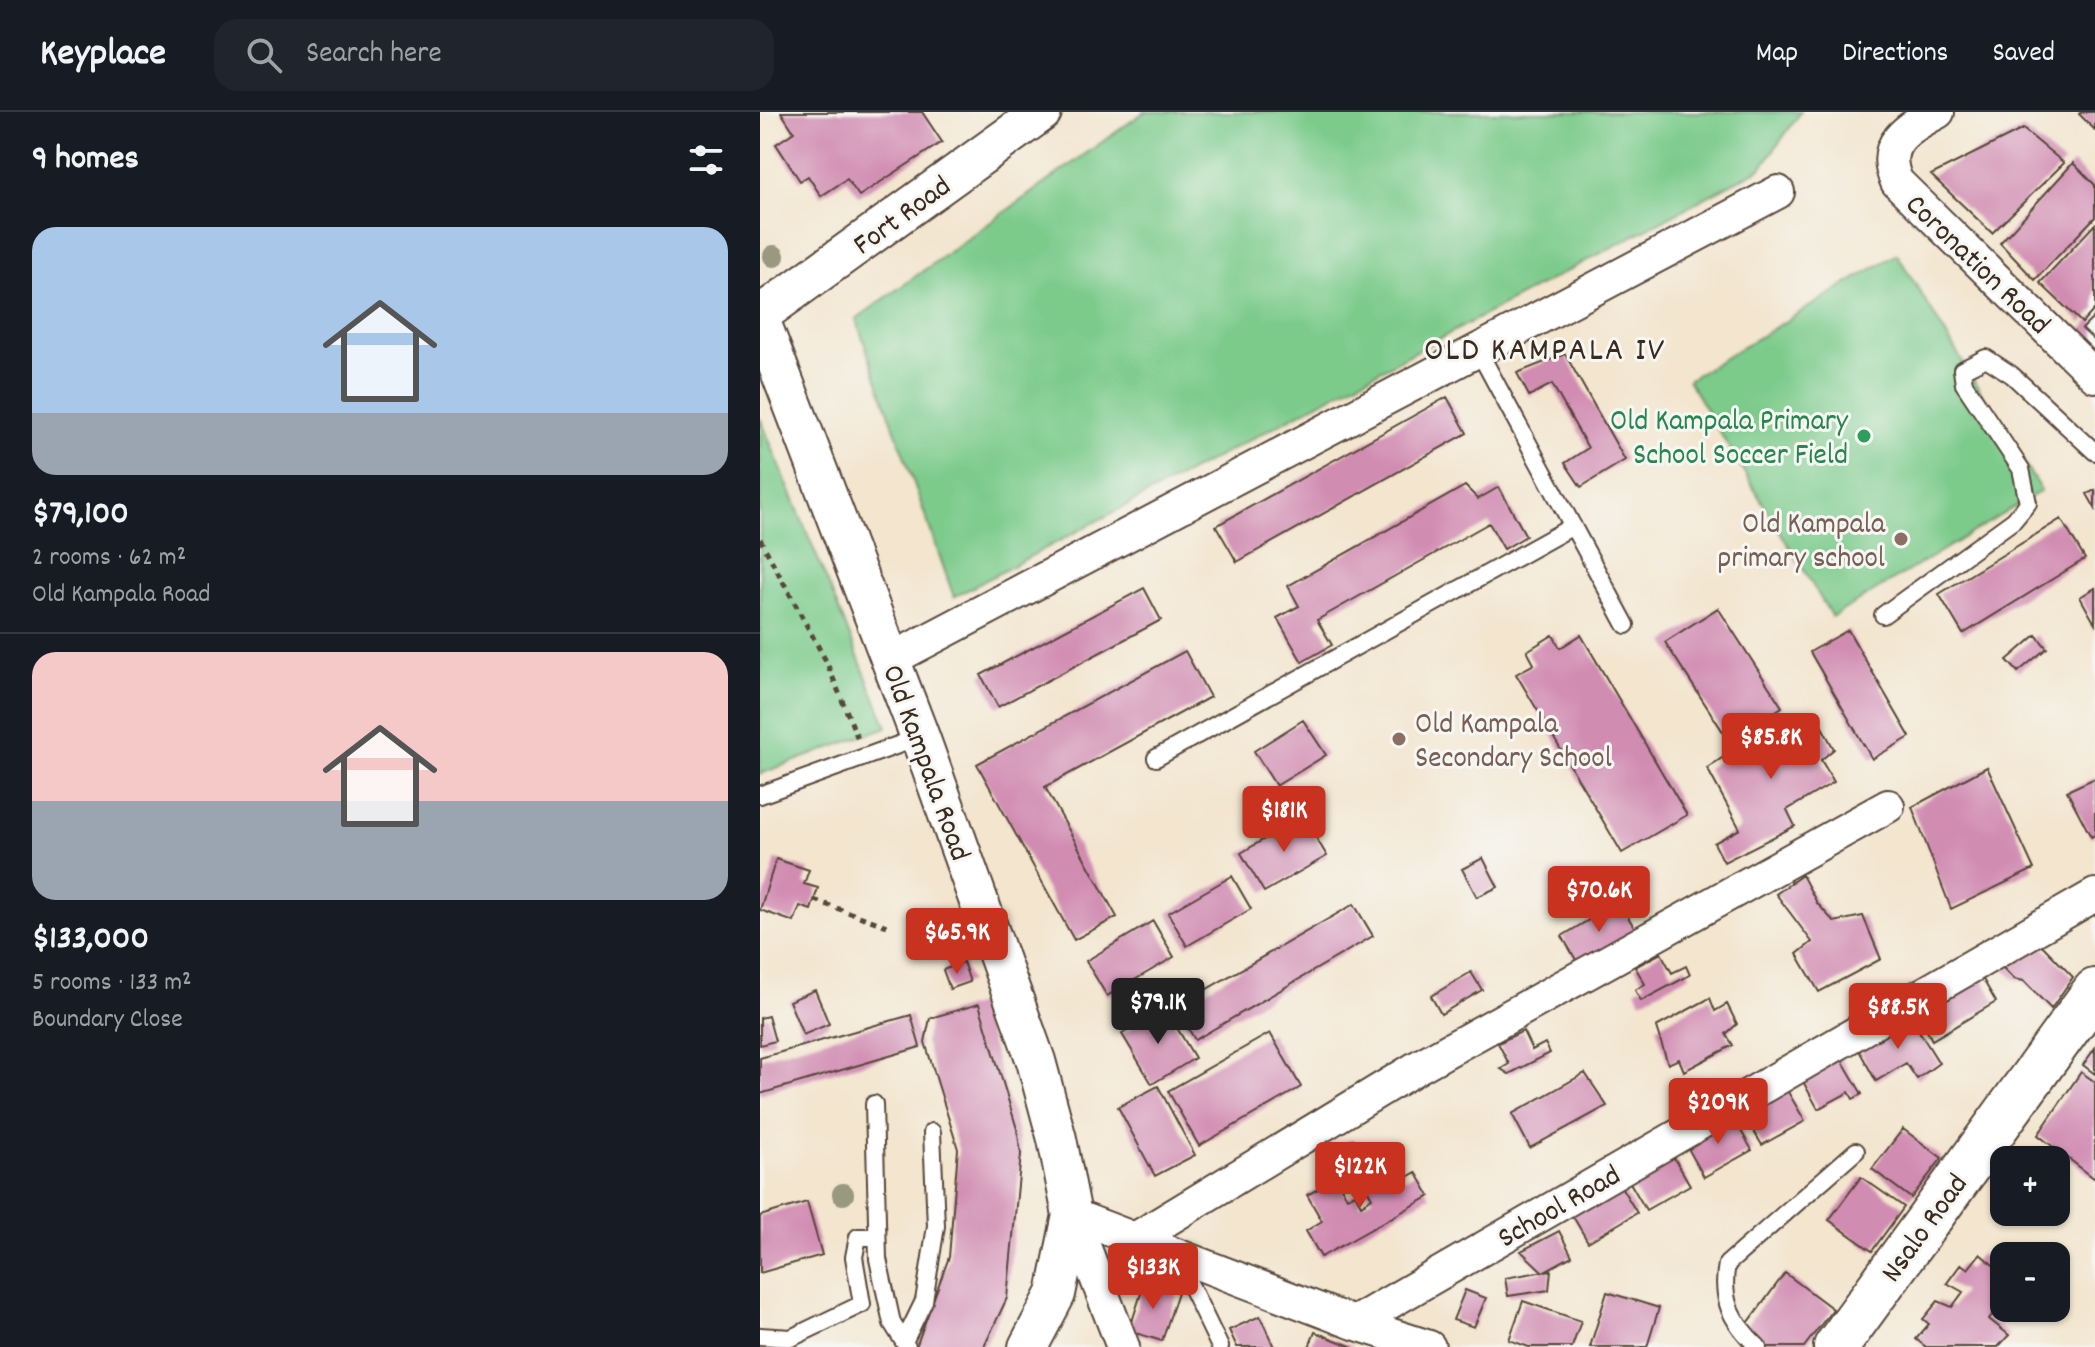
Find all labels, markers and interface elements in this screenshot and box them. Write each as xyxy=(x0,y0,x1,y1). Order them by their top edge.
search box xyxy=(214,19,774,91)
text: Keyplace xyxy=(40,28,166,83)
icon: search xyxy=(242,33,286,77)
text: Search here xyxy=(306,34,442,77)
text: Map xyxy=(1756,35,1798,75)
text: Directions xyxy=(1842,35,1948,75)
text: Saved xyxy=(1992,35,2055,75)
text: 9 homes xyxy=(32,136,139,185)
icon: filters xyxy=(684,138,728,182)
street label: Fort Road xyxy=(846,167,962,268)
street label: Coronation Road xyxy=(1894,186,2058,347)
icon: home xyxy=(308,279,452,423)
district label: OLD KAMPALA IV xyxy=(1424,328,1666,377)
place label: Old Kampala Primary School Soccer Field xyxy=(1610,402,1849,479)
marker: Old Kampala Primary School Soccer Field xyxy=(1855,427,1873,445)
text: $79,100 xyxy=(32,491,129,540)
place label: Old Kampala primary school xyxy=(1717,505,1886,582)
marker: Old Kampala primary school xyxy=(1892,530,1910,548)
text: 2 rooms · 62 m² xyxy=(32,540,186,577)
text: Old Kampala Road xyxy=(32,577,210,614)
street label: Old Kampala Road xyxy=(868,659,979,868)
icon: home xyxy=(308,704,452,848)
place label: Old Kampala Secondary School xyxy=(1415,705,1612,782)
pin: $85.8K xyxy=(1706,713,1836,781)
text: $85.8K xyxy=(1740,720,1802,757)
marker: Old Kampala Secondary School xyxy=(1390,730,1408,748)
pin: $181K xyxy=(1228,786,1340,854)
text: $181K xyxy=(1260,793,1308,830)
pin: $70.6K xyxy=(1534,866,1664,934)
text: $70.6K xyxy=(1566,873,1632,910)
pin: $65.9K xyxy=(892,908,1022,976)
text: $65.9K xyxy=(924,915,990,952)
text: $133,000 xyxy=(32,916,149,965)
text: 5 rooms · 133 m² xyxy=(32,965,192,1002)
pin: $79.1K xyxy=(1093,978,1223,1046)
pin: $88.5K xyxy=(1833,983,1963,1051)
text: $79.1K xyxy=(1129,985,1187,1022)
text: $88.5K xyxy=(1867,990,1929,1027)
text: Boundary Close xyxy=(32,1002,183,1039)
pin: $209K xyxy=(1662,1078,1774,1146)
text: $209K xyxy=(1687,1085,1749,1122)
pin: $122K xyxy=(1304,1142,1416,1210)
map controls xyxy=(1990,1146,2070,1322)
button: + xyxy=(1990,1146,2070,1226)
text: $122K xyxy=(1333,1149,1387,1186)
street label: School Road xyxy=(1491,1156,1630,1261)
street label: Nsalo Road xyxy=(1873,1166,1981,1293)
button: − xyxy=(1990,1242,2070,1322)
pin: $133K xyxy=(1097,1243,1209,1311)
text: $133K xyxy=(1126,1250,1180,1287)

